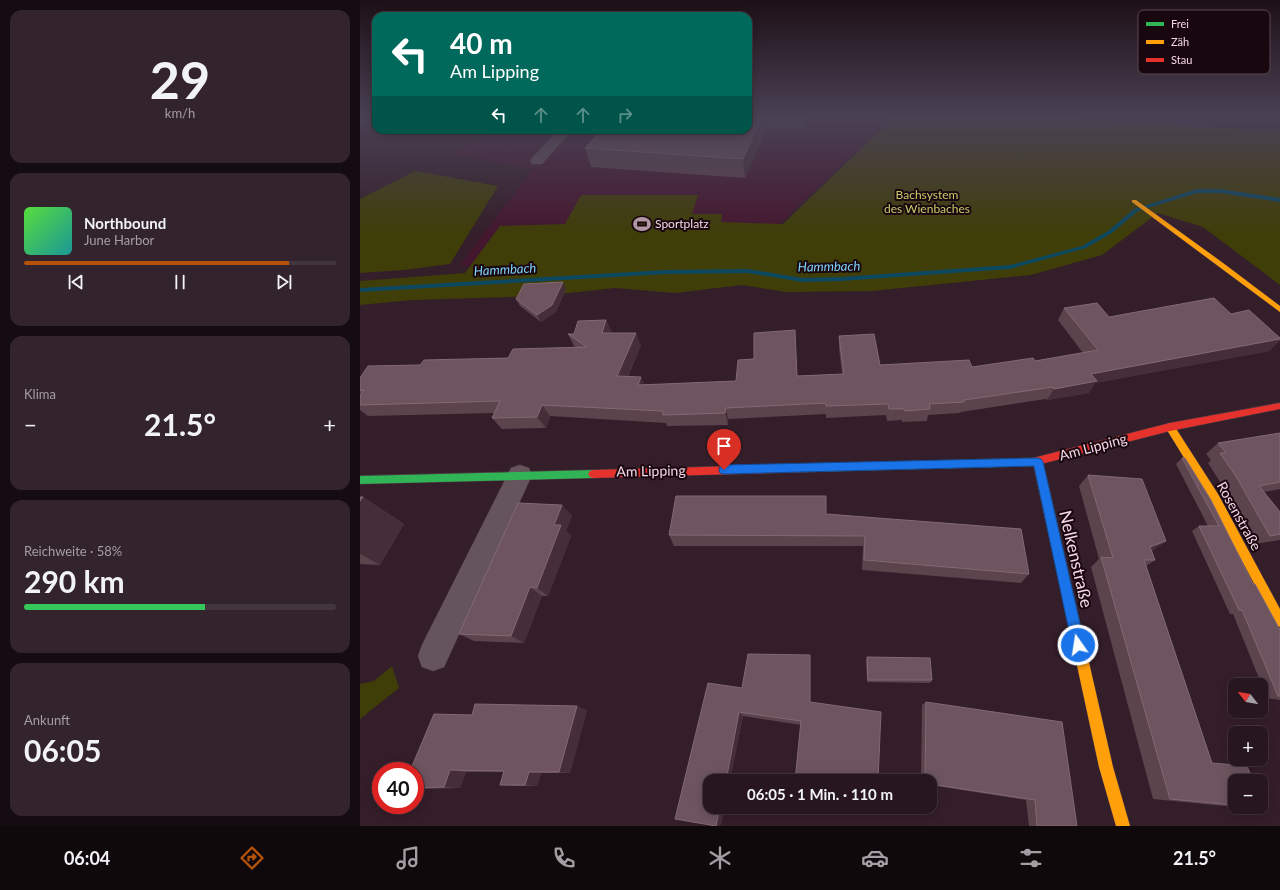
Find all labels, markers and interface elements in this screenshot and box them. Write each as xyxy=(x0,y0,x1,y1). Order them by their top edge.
legend xyxy=(1138,10,1270,74)
text: Frei xyxy=(1171,17,1189,30)
text: 40 m xyxy=(450,26,513,60)
icon: left xyxy=(384,28,436,80)
text: Zäh xyxy=(1171,35,1189,48)
text: 29 xyxy=(150,48,210,110)
text: Stau xyxy=(1171,53,1192,66)
text: Am Lipping xyxy=(450,60,539,82)
icon: left xyxy=(488,104,510,126)
icon: ahead xyxy=(530,104,552,126)
icon: ahead xyxy=(572,104,594,126)
icon: right xyxy=(614,104,636,126)
text: km/h xyxy=(165,105,195,121)
park label: Bachsystem des Wienbaches xyxy=(884,187,970,216)
text: Northbound xyxy=(84,214,166,232)
sports icon: Sportplatz xyxy=(632,214,652,234)
place label: Sportplatz xyxy=(655,216,709,231)
text: June Harbor xyxy=(84,232,154,248)
water label: Hammbach xyxy=(798,257,860,275)
water label: Hammbach xyxy=(473,259,537,279)
icon: previous xyxy=(65,271,87,293)
icon: pause xyxy=(169,271,191,293)
icon: next xyxy=(273,271,295,293)
text: Klima xyxy=(24,386,56,402)
text: 21.5° xyxy=(144,406,216,442)
text: − xyxy=(24,411,37,438)
text: + xyxy=(323,411,336,438)
pin xyxy=(707,429,741,470)
street label: Am Lipping xyxy=(1057,429,1129,464)
icon: arrive xyxy=(713,435,735,457)
street label: Am Lipping xyxy=(616,461,686,480)
street label: Rosenstraße xyxy=(1214,478,1265,553)
street label: Nelkenstraße xyxy=(1055,508,1098,610)
text: Reichweite · 58% xyxy=(24,543,122,559)
text: 290 km xyxy=(24,563,125,599)
position arrow xyxy=(1057,624,1099,666)
north arrow xyxy=(1228,678,1268,718)
map controls xyxy=(1228,678,1268,814)
text: Ankunft xyxy=(24,712,70,728)
button: + xyxy=(1228,726,1268,766)
text: 06:05 xyxy=(24,732,101,768)
speed limit sign: 40 xyxy=(372,762,424,814)
button: − xyxy=(1228,774,1268,814)
text: 06:05 · 1 Min. · 110 m xyxy=(747,785,893,803)
icon: directions xyxy=(238,844,266,872)
icon: music xyxy=(394,844,422,872)
icon: phone xyxy=(550,844,578,872)
icon: climate xyxy=(706,844,734,872)
icon: car xyxy=(861,844,889,872)
icon: filters xyxy=(1017,844,1045,872)
text: 06:04 xyxy=(64,847,110,869)
text: 21.5° xyxy=(1173,847,1216,869)

